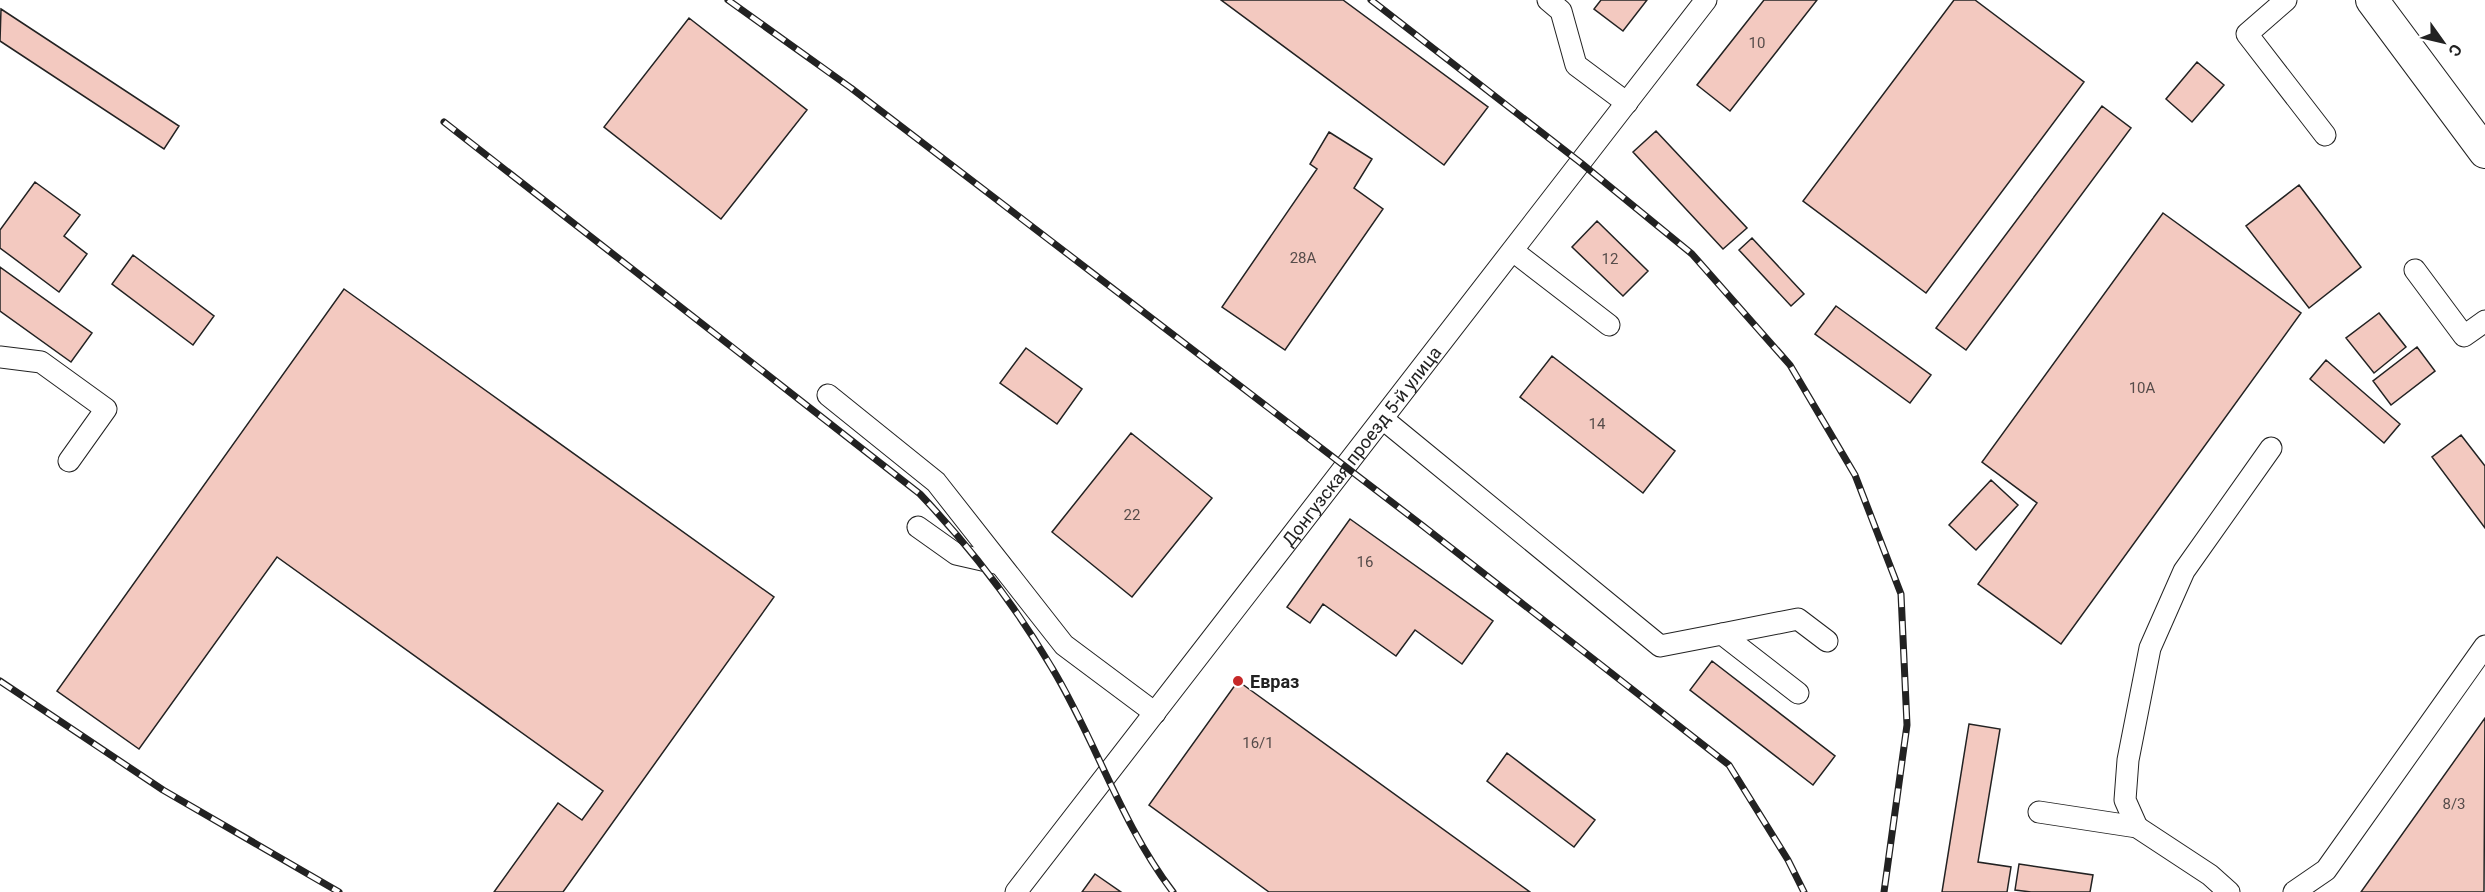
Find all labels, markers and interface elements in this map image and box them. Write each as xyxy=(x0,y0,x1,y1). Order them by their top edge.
north arrow xyxy=(2413,12,2473,72)
house number: 10 xyxy=(1749,34,1765,52)
text: С xyxy=(2444,40,2466,60)
house number: 28А xyxy=(1290,249,1317,267)
house number: 12 xyxy=(1602,250,1618,268)
street label: Донгузская проезд 5-й улица xyxy=(1277,342,1445,550)
house number: 10А xyxy=(2129,379,2156,397)
house number: 14 xyxy=(1589,415,1606,433)
house number: 22 xyxy=(1124,506,1140,524)
house number: 16 xyxy=(1357,553,1373,571)
place label: Евраз xyxy=(1250,671,1299,692)
marker: Евраз xyxy=(1231,674,1245,688)
house number: 16/1 xyxy=(1242,734,1274,752)
house number: 8/3 xyxy=(2442,795,2466,813)

